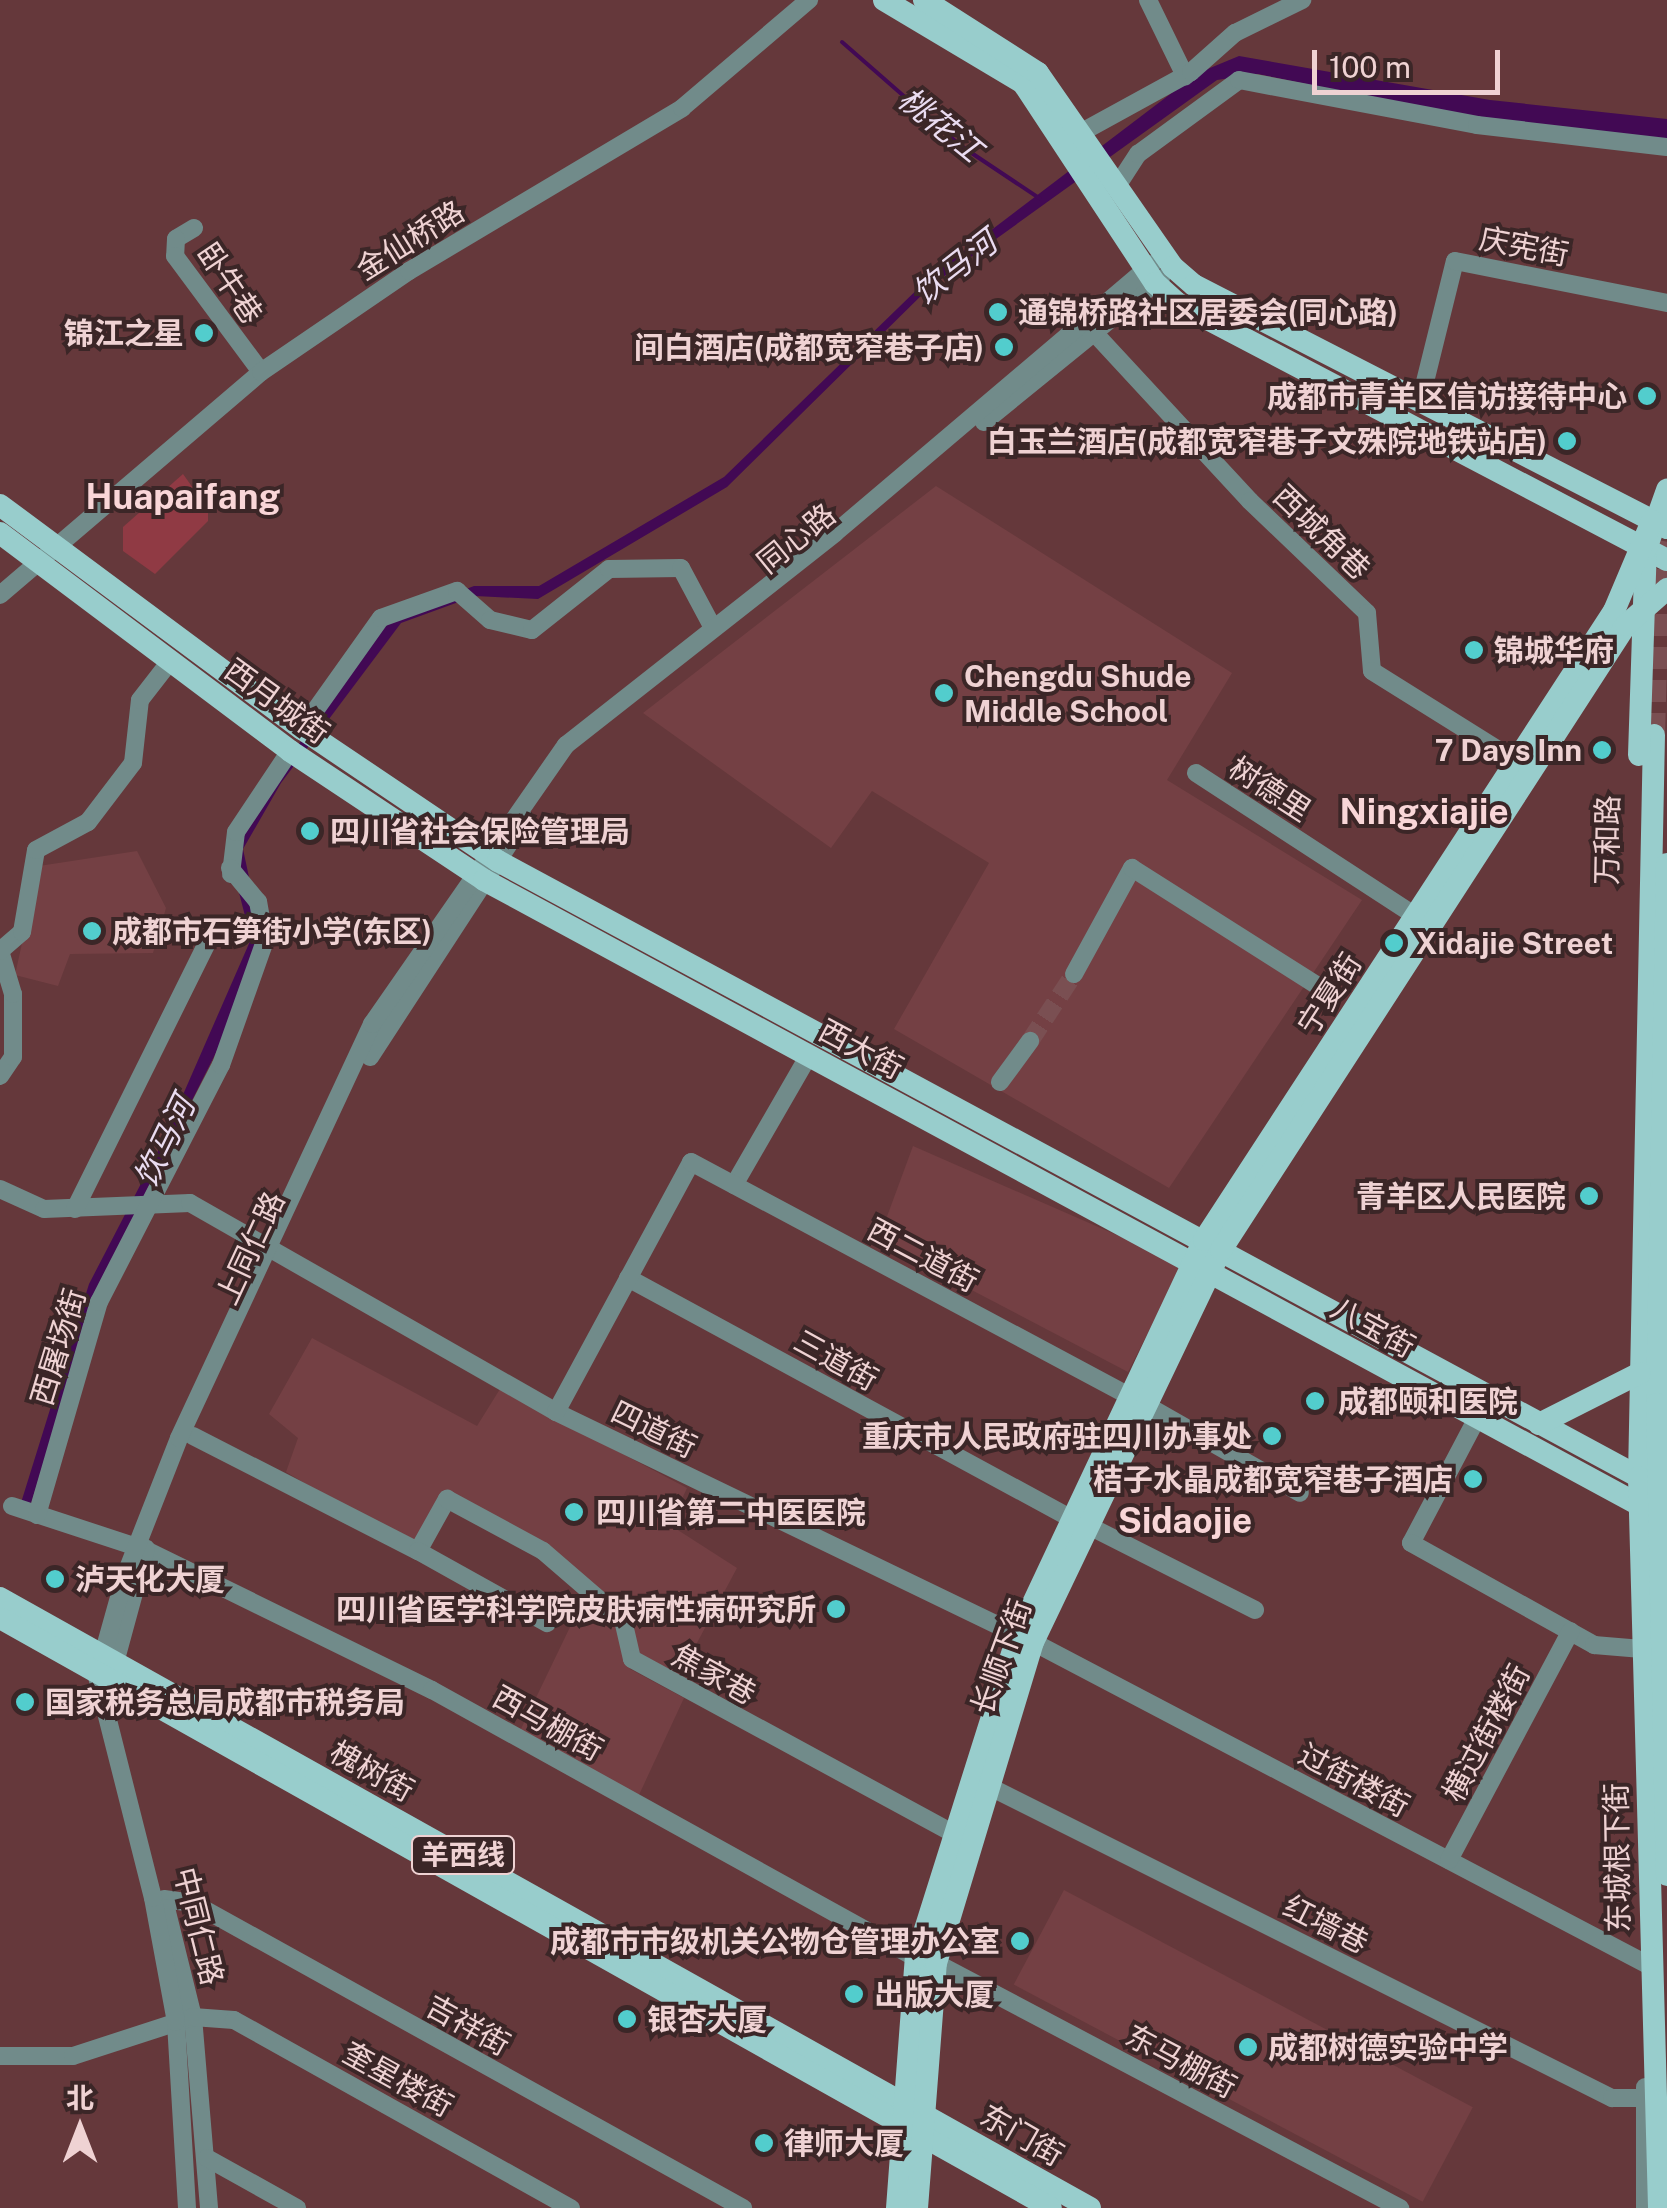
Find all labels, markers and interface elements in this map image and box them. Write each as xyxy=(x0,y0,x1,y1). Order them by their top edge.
scale bar xyxy=(1317,30,1504,92)
text: 100 m xyxy=(1329,49,1411,85)
water label: 桃花江 xyxy=(891,80,989,170)
street label: 金仙桥路 xyxy=(350,193,470,287)
street label: 庆宪街 xyxy=(1476,220,1572,272)
water label: 饮马河 xyxy=(905,223,1005,313)
street label: 卧牛巷 xyxy=(190,236,270,330)
place label: 通锦桥路社区居委会(同心路) xyxy=(1018,294,1398,330)
marker: 通锦桥路社区居委会(同心路) xyxy=(987,301,1009,323)
place label: 锦江之星 xyxy=(64,315,184,351)
marker: 锦江之星 xyxy=(193,322,215,344)
place label: 间白酒店(成都宽窄巷子店) xyxy=(634,329,984,365)
marker: 间白酒店(成都宽窄巷子店) xyxy=(993,336,1015,358)
place label: 成都市青羊区信访接待中心 xyxy=(1267,378,1627,414)
marker: 成都市青羊区信访接待中心 xyxy=(1636,385,1658,407)
place label: 白玉兰酒店(成都宽窄巷子文殊院地铁站店) xyxy=(987,423,1547,459)
marker: 白玉兰酒店(成都宽窄巷子文殊院地铁站店) xyxy=(1556,430,1578,452)
district label: Huapaifang xyxy=(86,476,280,518)
street label: 西城角巷 xyxy=(1266,477,1378,587)
street label: 同心路 xyxy=(750,496,842,580)
place label: 锦城华府 xyxy=(1494,632,1614,668)
marker: 锦城华府 xyxy=(1463,639,1485,661)
street label: 西月城街 xyxy=(218,651,336,751)
place label: Chengdu Shude Middle School xyxy=(964,658,1192,728)
marker: Chengdu Shude Middle School xyxy=(933,682,955,704)
place label: 7 Days Inn xyxy=(1435,732,1582,768)
marker: 7 Days Inn xyxy=(1591,739,1613,761)
street label: 树德里 xyxy=(1222,749,1318,829)
district label: Ningxiajie xyxy=(1339,791,1509,833)
street label: 万和路 xyxy=(1588,795,1626,885)
place label: 四川省社会保险管理局 xyxy=(330,813,630,849)
marker: 四川省社会保险管理局 xyxy=(299,820,321,842)
place label: 成都市石笋街小学(东区) xyxy=(112,913,432,949)
marker: 成都市石笋街小学(东区) xyxy=(81,920,103,942)
place label: Xidajie Street xyxy=(1416,925,1613,961)
marker: Xidajie Street xyxy=(1381,930,1407,956)
street label: 宁夏街 xyxy=(1289,946,1369,1042)
street label: 西大街 xyxy=(813,1012,909,1086)
water label: 饮马河 xyxy=(127,1090,203,1194)
place label: 青羊区人民医院 xyxy=(1356,1178,1566,1214)
marker: 青羊区人民医院 xyxy=(1576,1183,1602,1209)
street label: 上同仁路 xyxy=(208,1186,292,1310)
street label: 西二道街 xyxy=(862,1211,984,1299)
street label: 西屠场街 xyxy=(23,1284,93,1410)
street label: 八宝街 xyxy=(1325,1289,1421,1365)
street label: 三道街 xyxy=(788,1322,884,1398)
place label: 成都颐和医院 xyxy=(1338,1383,1518,1419)
marker: 成都颐和医院 xyxy=(1302,1388,1328,1414)
street label: 四道街 xyxy=(606,1393,702,1465)
place label: 重庆市人民政府驻四川办事处 xyxy=(862,1418,1252,1454)
marker: 重庆市人民政府驻四川办事处 xyxy=(1261,1425,1283,1447)
place label: 桔子水晶成都宽窄巷子酒店 xyxy=(1093,1461,1453,1497)
marker: 桔子水晶成都宽窄巷子酒店 xyxy=(1462,1468,1484,1490)
place label: 四川省第二中医医院 xyxy=(596,1494,866,1530)
marker: 四川省第二中医医院 xyxy=(561,1499,587,1525)
district label: Sidaojie xyxy=(1118,1500,1252,1542)
place label: 泸天化大厦 xyxy=(75,1561,225,1597)
marker: 泸天化大厦 xyxy=(44,1568,66,1590)
place label: 四川省医学科学院皮肤病性病研究所 xyxy=(336,1591,816,1627)
street label: 长顺下街 xyxy=(964,1594,1038,1720)
marker: 四川省医学科学院皮肤病性病研究所 xyxy=(825,1598,847,1620)
street label: 焦家巷 xyxy=(666,1636,762,1712)
street label: 横过街楼街 xyxy=(1435,1658,1537,1808)
street label: 西马棚街 xyxy=(487,1678,609,1768)
place label: 国家税务总局成都市税务局 xyxy=(45,1684,405,1720)
marker: 国家税务总局成都市税务局 xyxy=(14,1691,36,1713)
street label: 槐树街 xyxy=(324,1733,420,1809)
street label: 过街楼街 xyxy=(1293,1736,1415,1824)
street label: 东城根下街 xyxy=(1598,1783,1636,1933)
road number: 羊西线 xyxy=(410,1832,516,1878)
street label: 中同仁路 xyxy=(167,1863,231,1989)
street label: 红墙巷 xyxy=(1278,1888,1374,1960)
place label: 成都市市级机关公物仓管理办公室 xyxy=(550,1923,1000,1959)
marker: 成都市市级机关公物仓管理办公室 xyxy=(1009,1930,1031,1952)
place label: 出版大厦 xyxy=(874,1976,994,2012)
marker: 出版大厦 xyxy=(843,1983,865,2005)
street label: 吉祥街 xyxy=(420,1987,516,2063)
place label: 银杏大厦 xyxy=(647,2001,767,2037)
marker: 银杏大厦 xyxy=(616,2008,638,2030)
street label: 东马棚街 xyxy=(1120,2017,1242,2105)
place label: 成都树德实验中学 xyxy=(1268,2029,1508,2065)
street label: 奎星楼街 xyxy=(337,2034,459,2124)
marker: 成都树德实验中学 xyxy=(1237,2036,1259,2058)
north arrow xyxy=(30,2078,130,2178)
text: 北 xyxy=(66,2081,94,2114)
street label: 东门街 xyxy=(974,2097,1070,2173)
place label: 律师大厦 xyxy=(784,2125,904,2161)
marker: 律师大厦 xyxy=(753,2132,775,2154)

